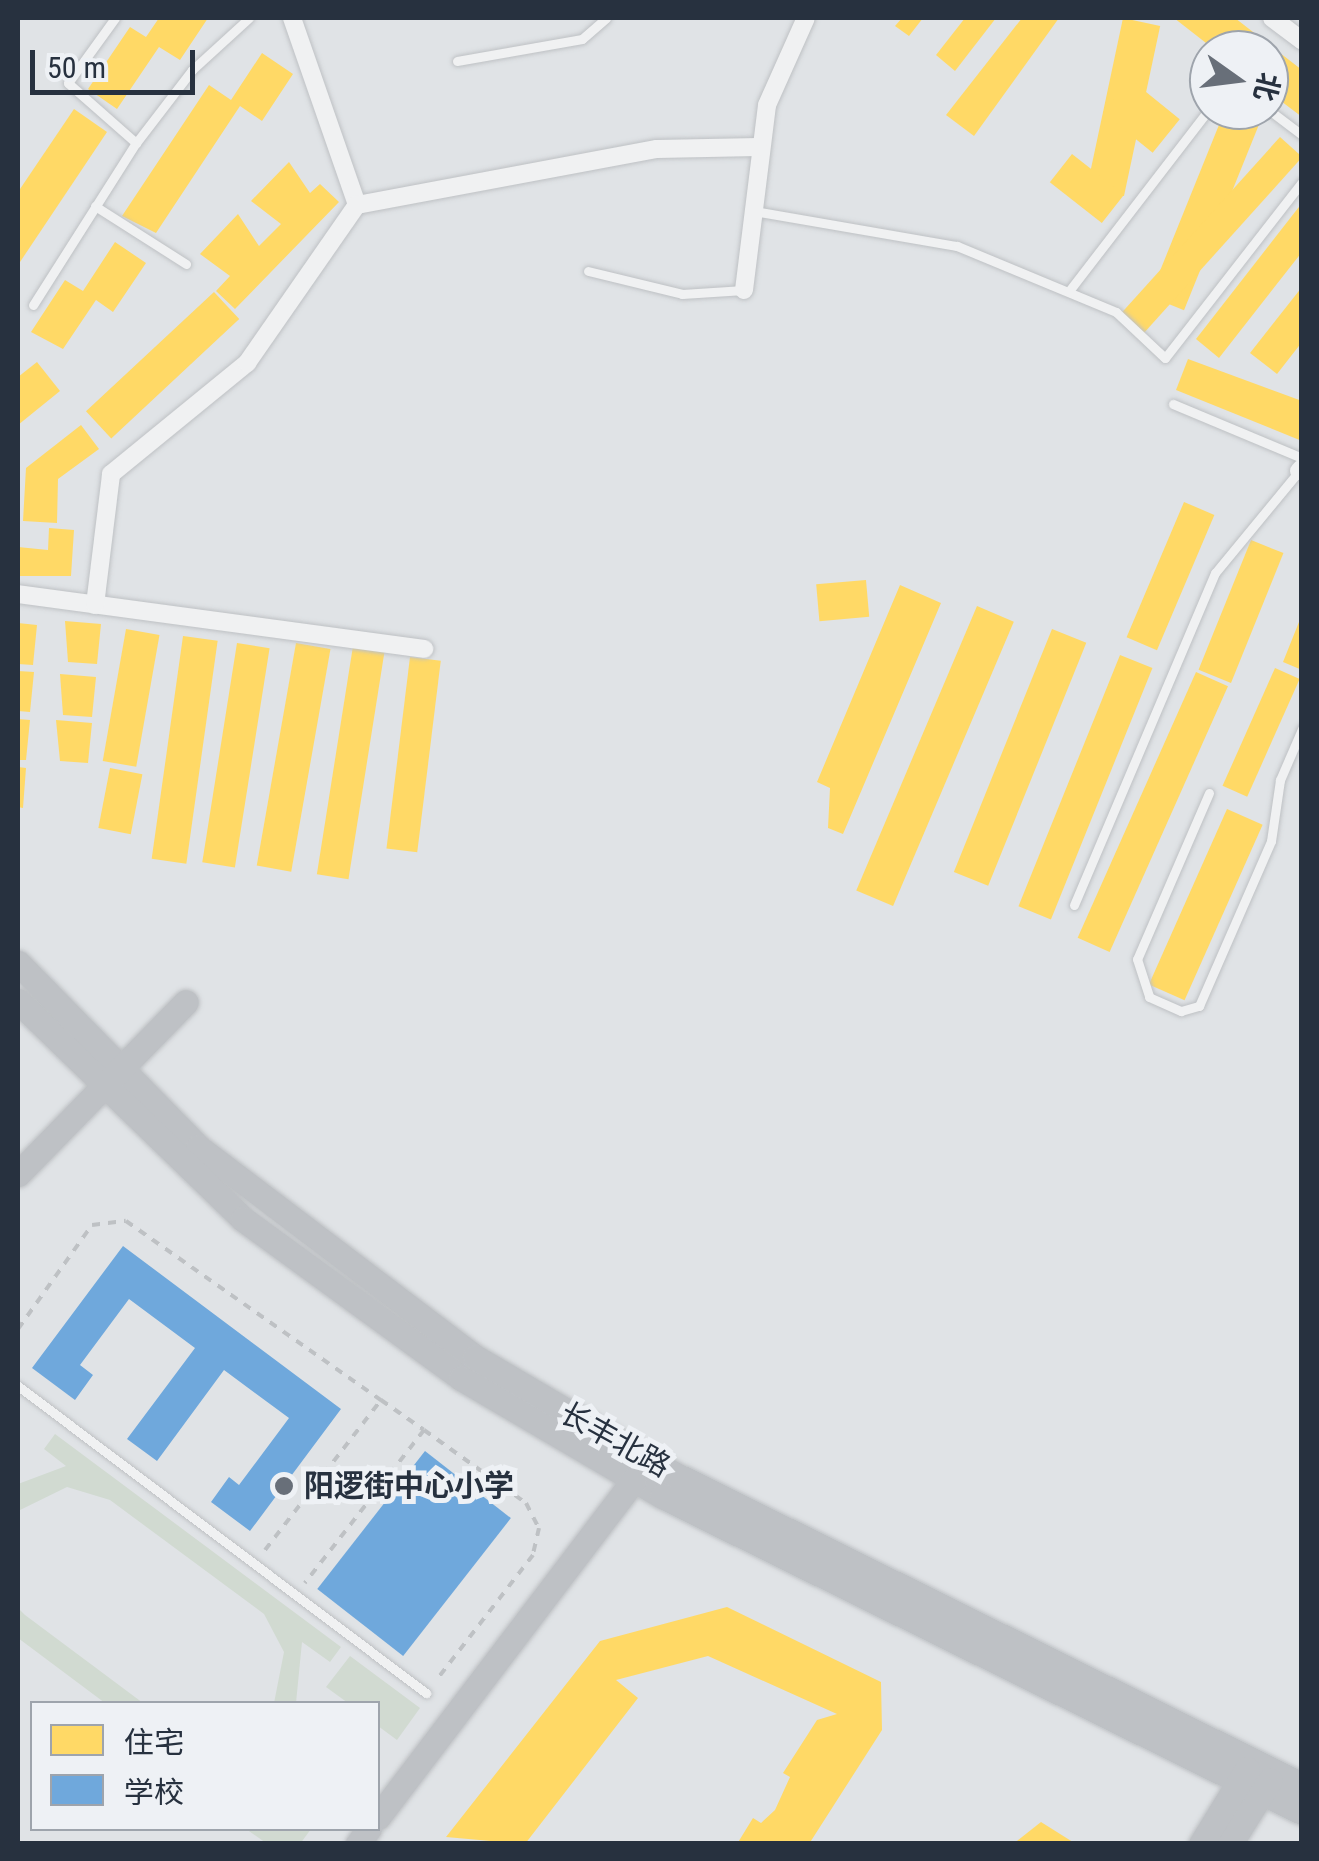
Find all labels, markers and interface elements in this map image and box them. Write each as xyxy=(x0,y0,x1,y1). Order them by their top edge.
scale bar xyxy=(35,30,200,92)
north arrow xyxy=(1189,30,1289,130)
text: 50 m xyxy=(47,50,106,85)
text: 北 xyxy=(1247,69,1286,104)
street label: 长丰北路 xyxy=(554,1395,676,1485)
place label: 阳逻街中心小学 xyxy=(304,1468,514,1504)
marker: 阳逻街中心小学 xyxy=(273,1475,295,1497)
legend xyxy=(30,1701,380,1831)
text: 住宅 xyxy=(124,1725,184,1760)
text: 学校 xyxy=(124,1775,184,1810)

